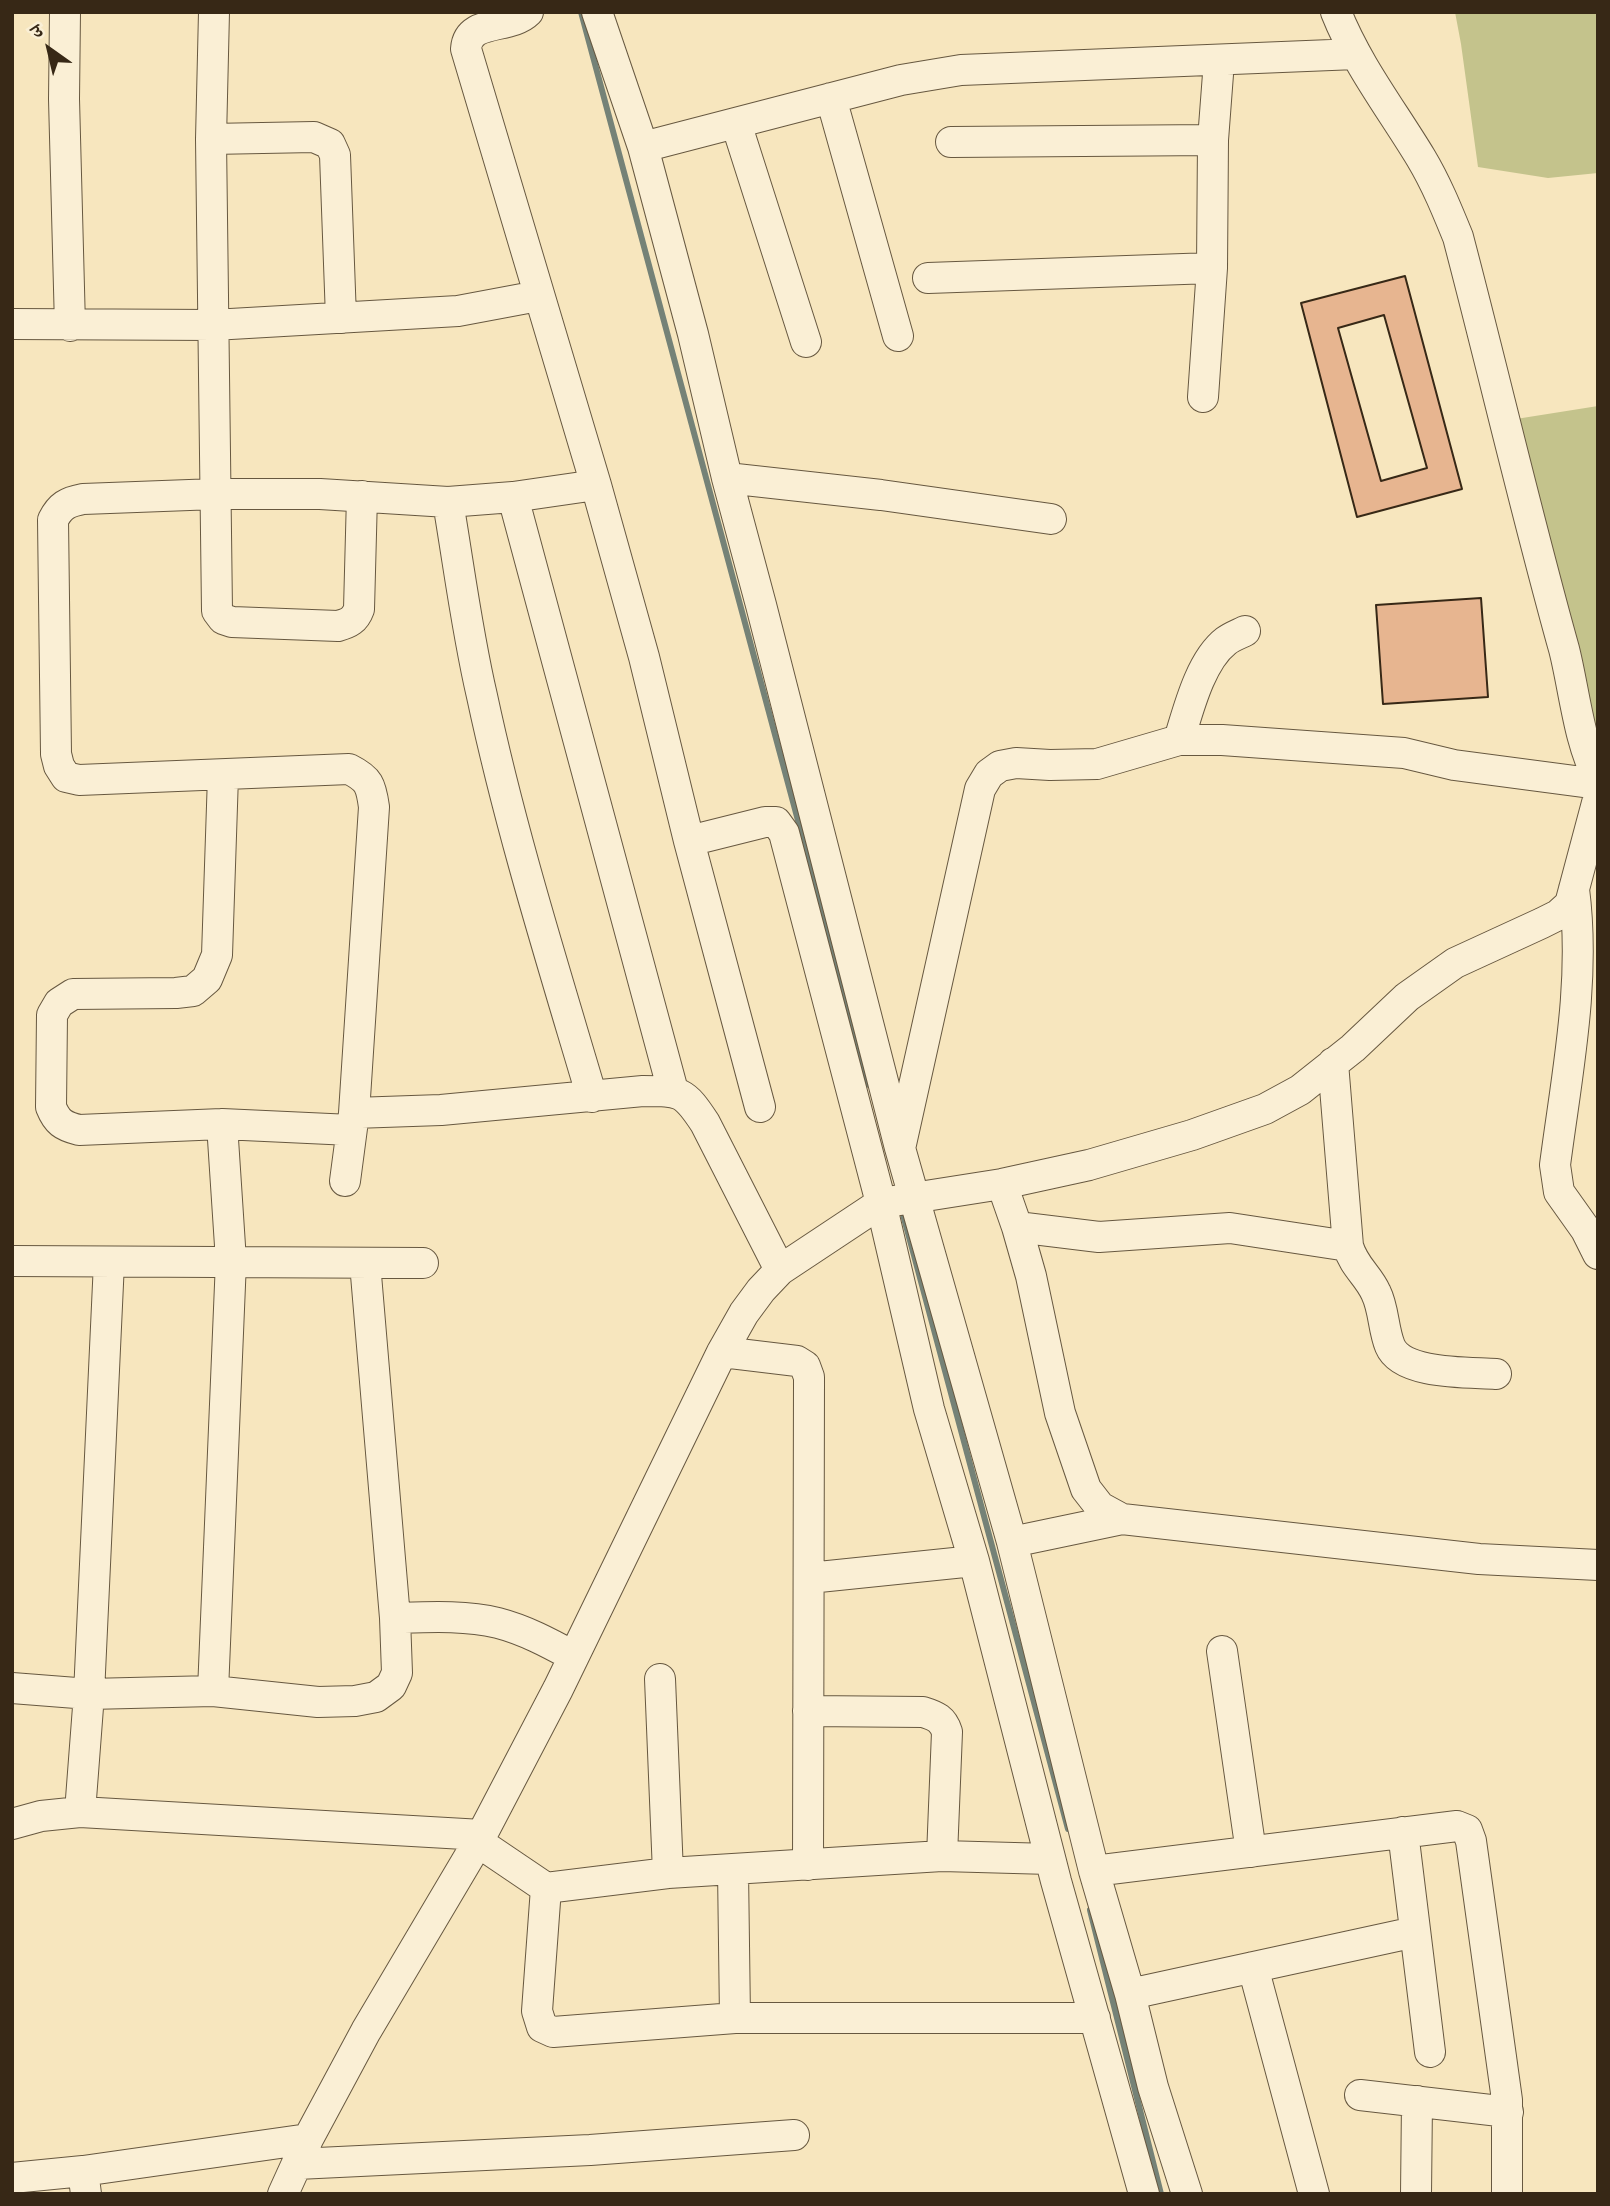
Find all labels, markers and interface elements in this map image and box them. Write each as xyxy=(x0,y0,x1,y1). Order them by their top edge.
north arrow xyxy=(14,14,84,84)
text: उ xyxy=(27,19,48,44)

